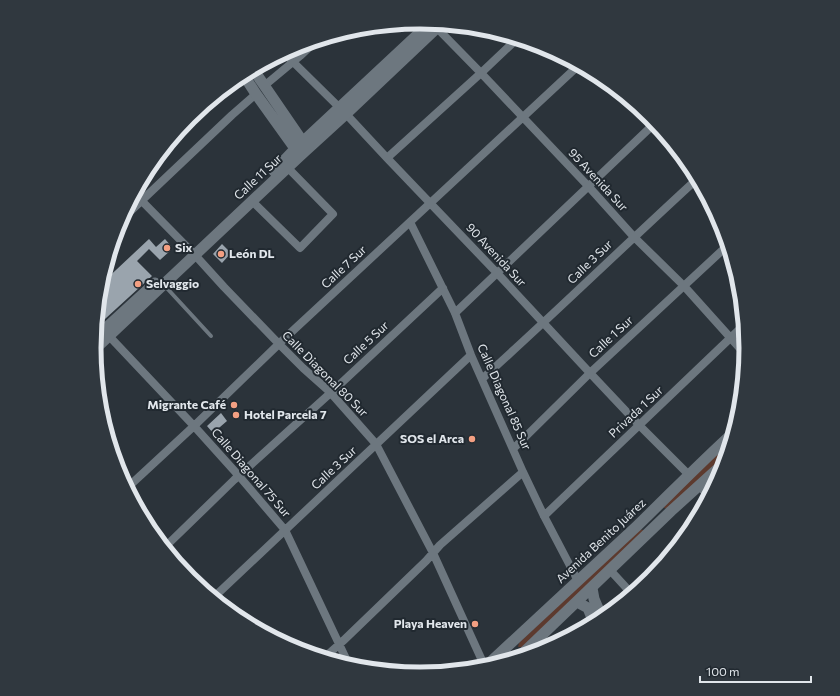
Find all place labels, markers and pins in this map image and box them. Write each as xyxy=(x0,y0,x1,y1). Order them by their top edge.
place label: Six xyxy=(175,240,193,254)
marker: Six xyxy=(162,243,172,253)
place label: León DL xyxy=(229,246,274,260)
marker: León DL xyxy=(216,249,226,259)
place label: Selvaggio xyxy=(146,276,199,290)
marker: Selvaggio xyxy=(133,279,143,289)
place label: Migrante Café xyxy=(147,397,226,411)
marker: Migrante Café xyxy=(229,400,239,410)
place label: Hotel Parcela 7 xyxy=(244,407,327,421)
marker: Hotel Parcela 7 xyxy=(231,410,241,420)
place label: SOS el Arca xyxy=(400,431,464,445)
marker: SOS el Arca xyxy=(467,434,477,444)
place label: Playa Heaven xyxy=(394,616,467,630)
marker: Playa Heaven xyxy=(470,619,480,629)

